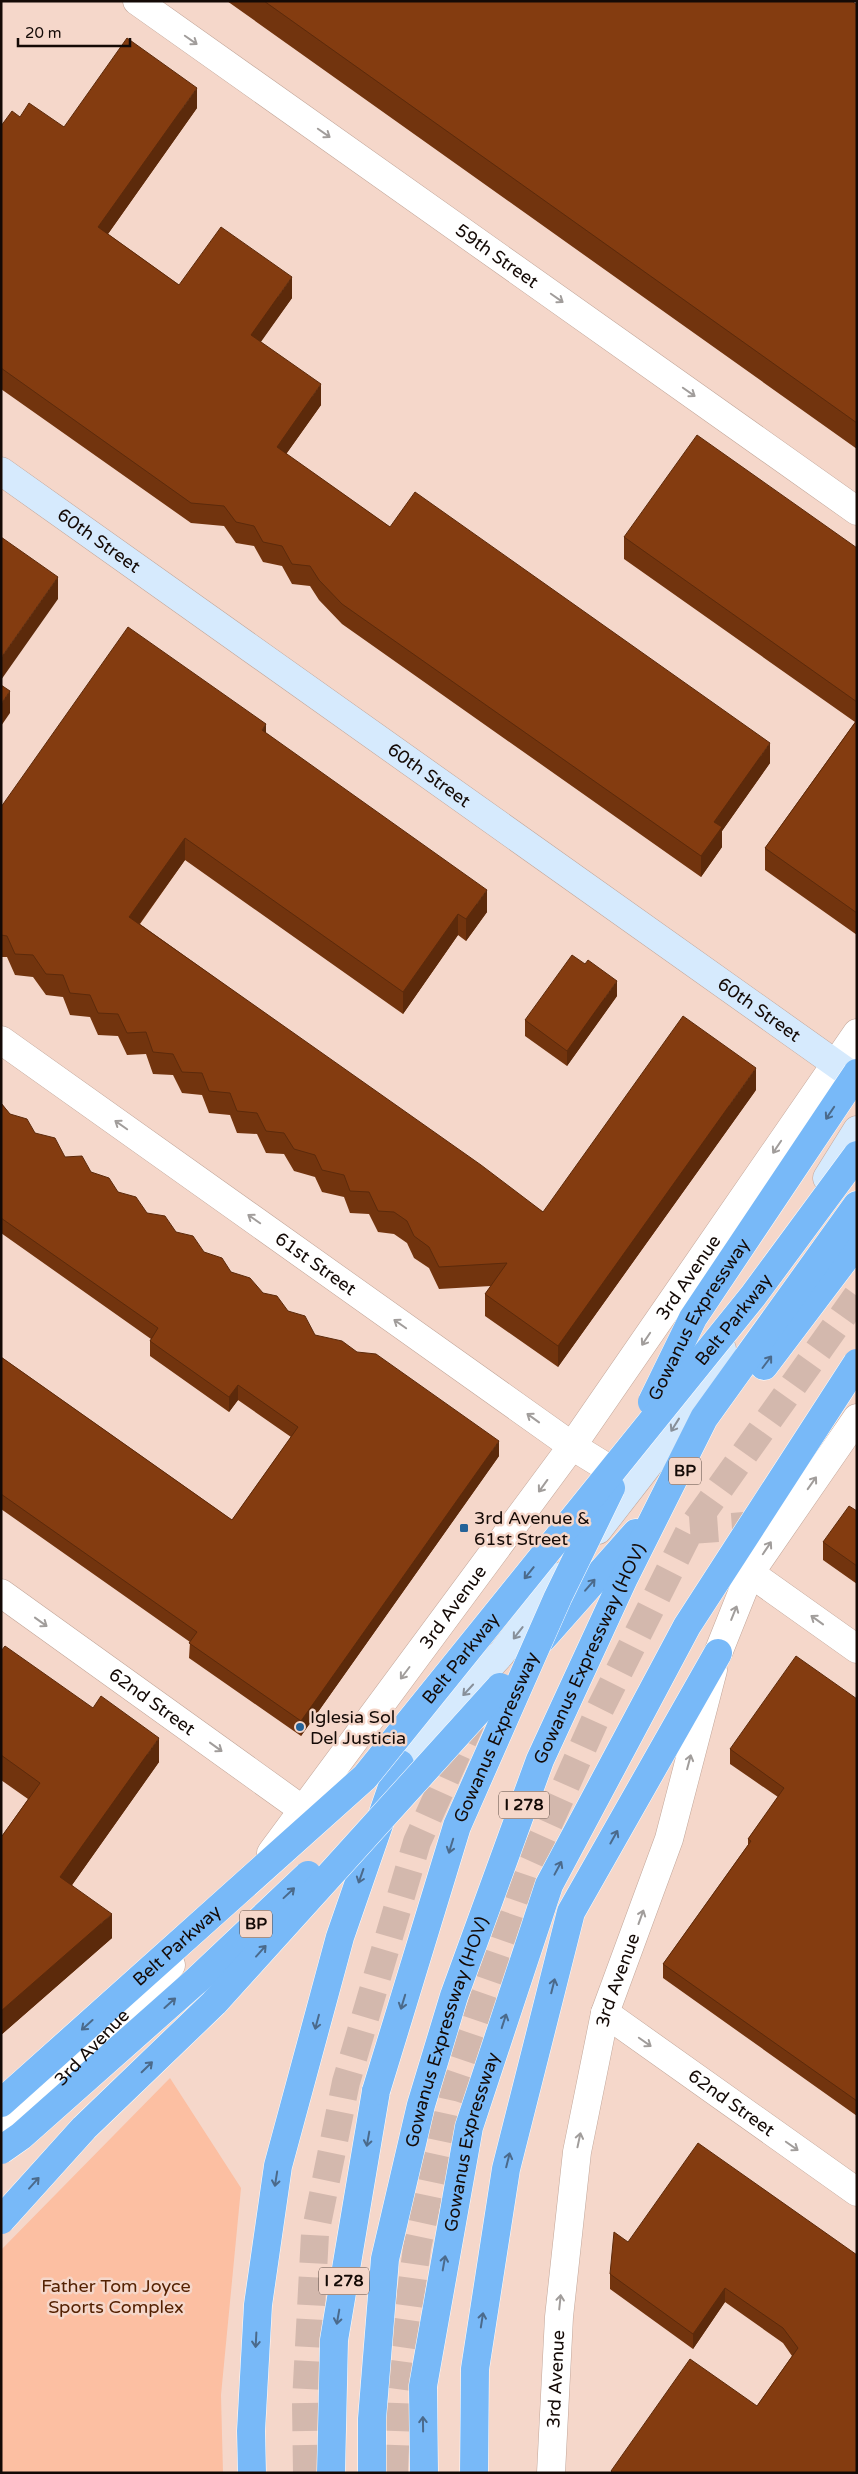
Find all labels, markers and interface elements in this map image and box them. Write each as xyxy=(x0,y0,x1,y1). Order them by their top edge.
scale bar xyxy=(18,15,130,47)
text: 20 m xyxy=(25,24,62,42)
one-way arrow xyxy=(184,34,198,45)
one-way arrow xyxy=(317,128,330,139)
street label: 59th Street xyxy=(451,219,543,293)
one-way arrow xyxy=(550,293,564,303)
one-way arrow xyxy=(682,387,696,397)
street label: 60th Street xyxy=(53,504,145,578)
street label: 60th Street xyxy=(383,738,475,812)
street label: 60th Street xyxy=(713,973,805,1047)
one-way arrow xyxy=(825,1106,835,1120)
one-way arrow xyxy=(114,1120,128,1130)
one-way arrow xyxy=(772,1140,782,1154)
one-way arrow xyxy=(247,1214,261,1225)
street label: 61st Street xyxy=(271,1227,360,1300)
street label: 3rd Avenue xyxy=(651,1231,725,1324)
street label: Gowanus Expressway xyxy=(643,1234,754,1404)
street label: Belt Parkway xyxy=(690,1269,777,1370)
one-way arrow xyxy=(393,1319,407,1329)
one-way arrow xyxy=(641,1332,651,1346)
one-way arrow xyxy=(762,1355,772,1369)
one-way arrow xyxy=(526,1413,540,1423)
one-way arrow xyxy=(670,1417,680,1431)
road number: BP xyxy=(669,1458,701,1484)
one-way arrow xyxy=(807,1476,817,1490)
one-way arrow xyxy=(538,1479,548,1493)
place label: 3rd Avenue & 61st Street xyxy=(474,1507,590,1550)
marker: 3rd Avenue & 61st Street xyxy=(458,1522,470,1534)
street label: Gowanus Expressway (HOV) xyxy=(529,1540,651,1768)
one-way arrow xyxy=(762,1541,772,1555)
street label: 3rd Avenue xyxy=(415,1561,491,1653)
one-way arrow xyxy=(524,1566,535,1579)
one-way arrow xyxy=(584,1578,596,1591)
one-way arrow xyxy=(730,1606,739,1621)
street label: Belt Parkway xyxy=(417,1608,504,1708)
one-way arrow xyxy=(811,1615,824,1626)
one-way arrow xyxy=(34,1617,48,1627)
one-way arrow xyxy=(512,1626,523,1639)
street label: Gowanus Expressway xyxy=(449,1648,544,1826)
street label: 62nd Street xyxy=(105,1663,200,1740)
one-way arrow xyxy=(400,1666,410,1680)
one-way arrow xyxy=(462,1684,474,1697)
place label: Iglesia Sol Del Justicia xyxy=(310,1706,406,1749)
marker: Iglesia Sol Del Justicia xyxy=(294,1721,306,1733)
one-way arrow xyxy=(208,1742,222,1752)
one-way arrow xyxy=(685,1754,695,1770)
road number: I 278 xyxy=(499,1792,549,1818)
one-way arrow xyxy=(609,1829,619,1844)
one-way arrow xyxy=(446,1838,456,1854)
one-way arrow xyxy=(553,1861,563,1876)
one-way arrow xyxy=(356,1868,365,1883)
one-way arrow xyxy=(283,1887,296,1899)
street label: Belt Parkway xyxy=(128,1900,226,1991)
road number: BP xyxy=(240,1910,272,1938)
one-way arrow xyxy=(637,1910,646,1925)
street label: Gowanus Expressway (HOV) xyxy=(401,1915,493,2151)
street label: 3rd Avenue xyxy=(591,1930,644,2029)
one-way arrow xyxy=(255,1945,267,1958)
one-way arrow xyxy=(549,1978,558,1994)
one-way arrow xyxy=(398,1993,408,2009)
one-way arrow xyxy=(164,1997,177,2009)
street label: 3rd Avenue xyxy=(50,2004,134,2090)
one-way arrow xyxy=(311,2013,321,2029)
one-way arrow xyxy=(500,2014,509,2030)
one-way arrow xyxy=(81,2020,94,2031)
one-way arrow xyxy=(638,2037,652,2047)
street label: Gowanus Expressway xyxy=(439,2050,505,2234)
one-way arrow xyxy=(141,2061,153,2073)
street label: 62nd Street xyxy=(684,2065,779,2141)
one-way arrow xyxy=(362,2131,372,2147)
one-way arrow xyxy=(575,2133,585,2149)
one-way arrow xyxy=(784,2141,798,2151)
one-way arrow xyxy=(504,2153,513,2169)
one-way arrow xyxy=(271,2171,281,2187)
one-way arrow xyxy=(28,2177,40,2190)
one-way arrow xyxy=(440,2256,450,2272)
road number: I 278 xyxy=(319,2268,369,2294)
park label: Father Tom Joyce Sports Complex xyxy=(41,2275,191,2318)
one-way arrow xyxy=(556,2294,565,2310)
one-way arrow xyxy=(332,2309,342,2325)
one-way arrow xyxy=(477,2313,487,2329)
street label: 3rd Avenue xyxy=(542,2329,569,2429)
one-way arrow xyxy=(251,2332,260,2348)
one-way arrow xyxy=(418,2416,428,2432)

